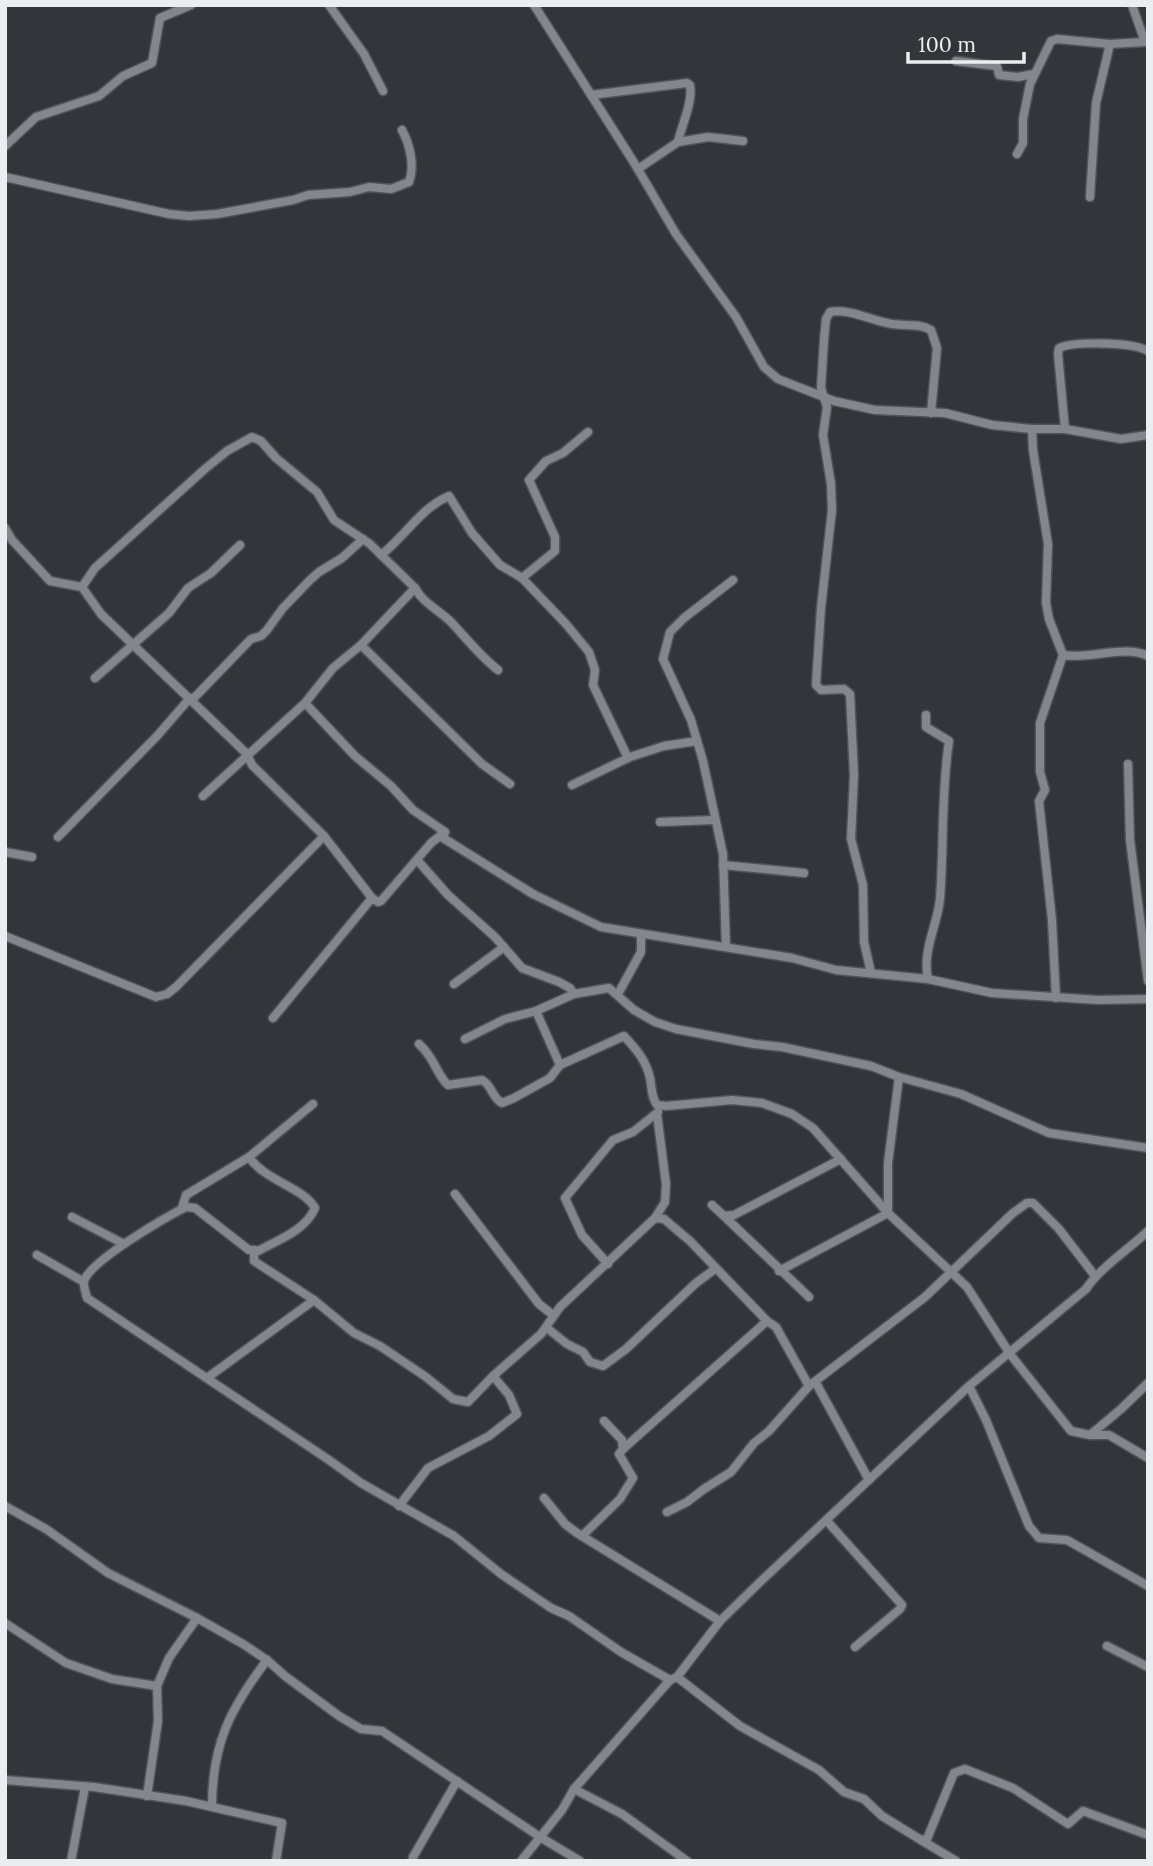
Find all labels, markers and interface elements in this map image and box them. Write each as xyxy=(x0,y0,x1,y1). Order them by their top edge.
scale bar xyxy=(908,21,1024,65)
text: 100 m xyxy=(918,31,976,58)

